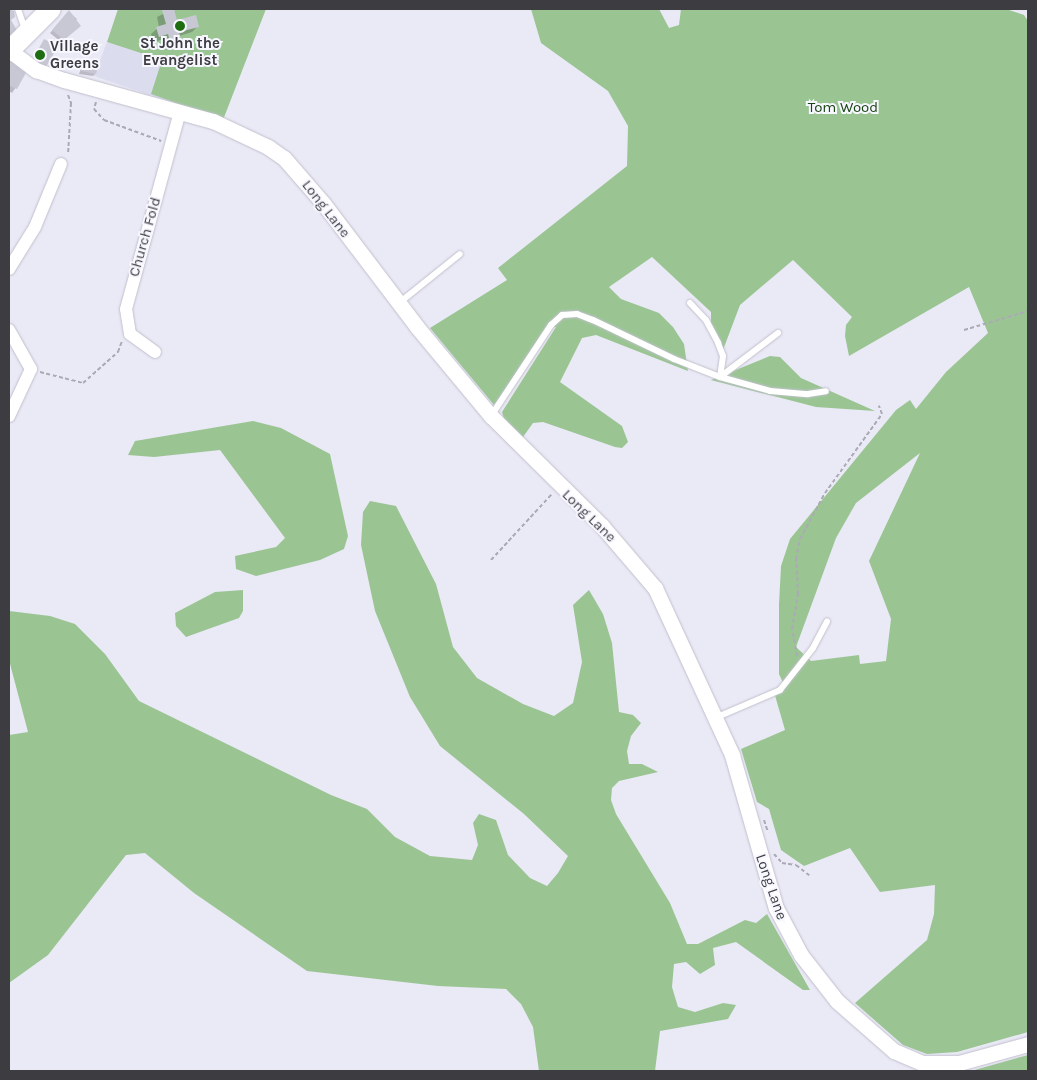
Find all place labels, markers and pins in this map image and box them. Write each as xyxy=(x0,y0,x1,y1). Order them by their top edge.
marker: St John the Evangelist xyxy=(174,20,186,32)
place label: St John the Evangelist xyxy=(140,34,220,69)
place label: Village Greens xyxy=(50,37,99,72)
marker: Village Greens xyxy=(34,49,46,61)

